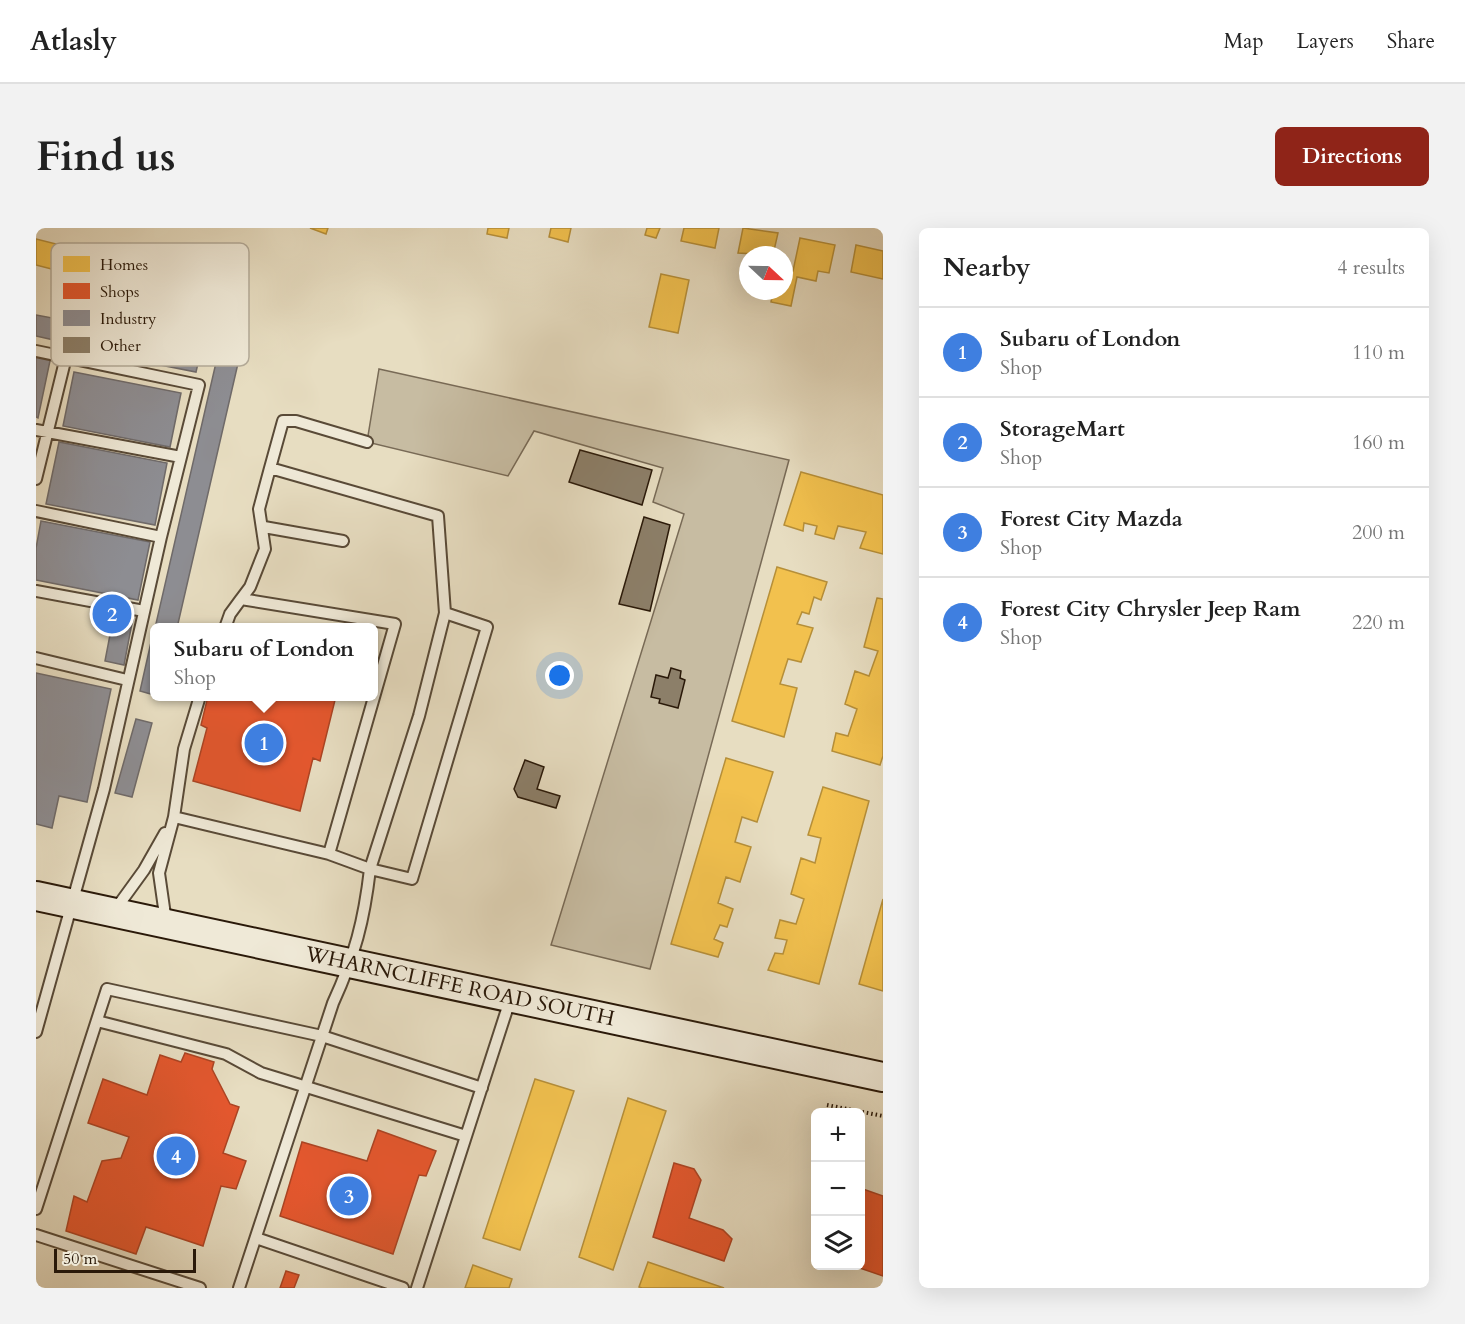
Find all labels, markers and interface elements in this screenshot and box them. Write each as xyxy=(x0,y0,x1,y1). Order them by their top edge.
text: Atlasly xyxy=(30,22,117,60)
text: Map xyxy=(1224,27,1264,56)
text: Layers xyxy=(1297,27,1354,56)
text: Share xyxy=(1387,27,1435,56)
button: Directions xyxy=(1275,127,1429,186)
text: Find us xyxy=(36,128,176,185)
legend xyxy=(51,243,249,366)
north arrow xyxy=(739,246,793,300)
text: Nearby xyxy=(943,250,1031,285)
text: Homes xyxy=(100,254,148,276)
text: 4 results xyxy=(1337,254,1405,281)
text: Shops xyxy=(100,281,139,303)
text: Industry xyxy=(100,308,157,330)
text: Subaru of London xyxy=(1000,324,1181,354)
text: Other xyxy=(100,335,141,357)
text: 1 xyxy=(957,339,968,366)
text: 110 m xyxy=(1352,339,1405,366)
text: Shop xyxy=(1000,354,1042,381)
text: StorageMart xyxy=(1000,414,1125,444)
text: 2 xyxy=(957,429,968,456)
text: 160 m xyxy=(1352,429,1405,456)
text: Shop xyxy=(1000,444,1042,471)
text: Forest City Mazda xyxy=(1000,504,1183,534)
text: 3 xyxy=(957,519,968,546)
text: 200 m xyxy=(1352,519,1405,546)
text: Shop xyxy=(1000,534,1042,561)
pin: 2 xyxy=(92,592,132,636)
text: Forest City Chrysler Jeep Ram xyxy=(1000,594,1300,624)
text: 4 xyxy=(957,609,968,636)
text: 220 m xyxy=(1352,609,1405,636)
popup xyxy=(150,623,378,701)
text: Shop xyxy=(1000,624,1042,651)
text: Subaru of London xyxy=(174,634,354,664)
your location xyxy=(545,661,574,690)
text: Shop xyxy=(174,664,216,691)
pin: 1 xyxy=(244,720,284,766)
street label: WHARNCLIFFE ROAD SOUTH xyxy=(301,939,617,1033)
map controls xyxy=(811,1108,865,1270)
button: + xyxy=(811,1108,865,1162)
pin: 4 xyxy=(156,1134,196,1178)
button: − xyxy=(811,1162,865,1216)
pin: 3 xyxy=(330,1174,368,1218)
button: layers xyxy=(811,1216,865,1270)
scale bar xyxy=(54,1246,196,1274)
text: 50 m xyxy=(63,1248,97,1270)

